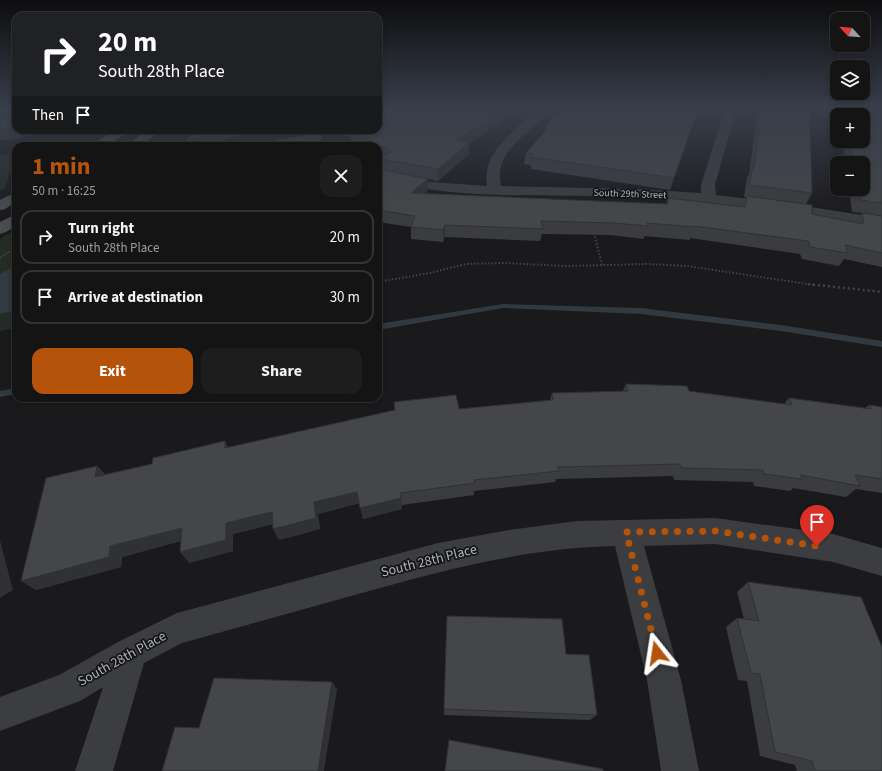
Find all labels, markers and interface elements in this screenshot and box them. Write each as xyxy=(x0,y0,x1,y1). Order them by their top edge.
north arrow xyxy=(830,12,870,52)
map controls xyxy=(830,12,870,196)
text: 20 m xyxy=(98,22,157,62)
icon: right xyxy=(32,28,84,80)
text: South 28th Place xyxy=(98,59,225,84)
button: layers xyxy=(830,60,870,100)
icon: arrive xyxy=(72,104,94,126)
text: Then xyxy=(32,105,64,126)
button: + xyxy=(830,108,870,148)
text: 1 min xyxy=(32,149,90,184)
button: close xyxy=(320,155,362,197)
button: − xyxy=(830,156,870,196)
text: 50 m · 16:25 xyxy=(32,182,96,200)
street label: South 29th Street xyxy=(593,186,667,202)
text: Turn right xyxy=(68,218,134,239)
icon: right xyxy=(34,226,56,248)
text: 20 m xyxy=(330,227,360,248)
text: South 28th Place xyxy=(68,239,159,257)
icon: arrive xyxy=(34,286,56,308)
text: Arrive at destination xyxy=(68,287,203,308)
text: 30 m xyxy=(330,287,360,308)
button: Exit xyxy=(32,348,193,394)
button: Share xyxy=(201,348,362,394)
pin xyxy=(800,505,834,546)
icon: arrive xyxy=(806,511,828,533)
street label: South 28th Place xyxy=(379,539,479,583)
street label: South 28th Place xyxy=(74,626,170,692)
position arrow xyxy=(636,632,678,674)

